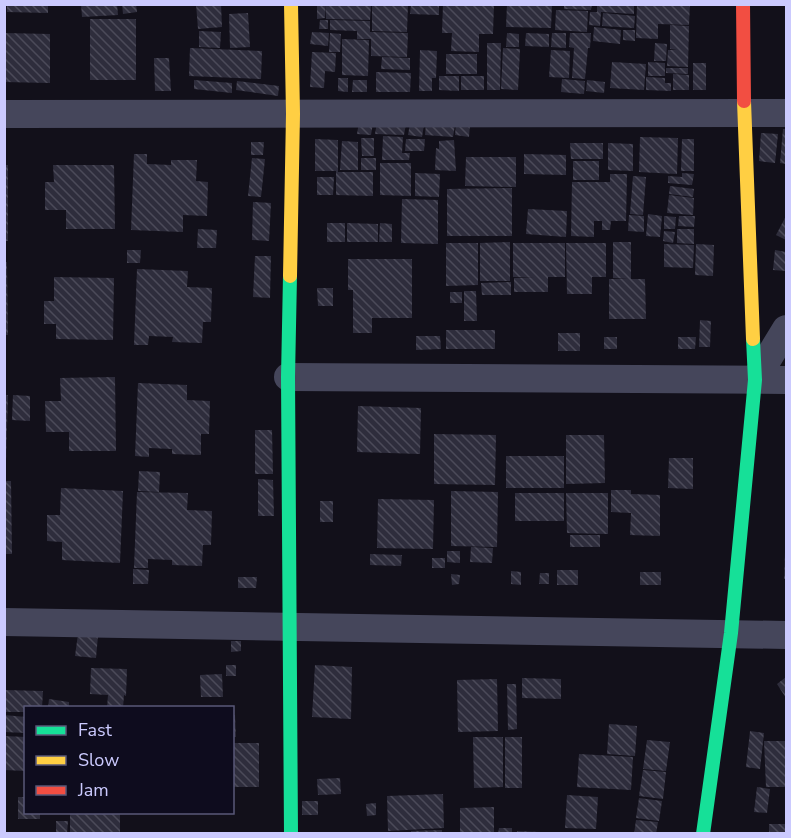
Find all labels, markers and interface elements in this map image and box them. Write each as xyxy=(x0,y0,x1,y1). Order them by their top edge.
legend xyxy=(24,706,234,814)
text: Fast xyxy=(78,718,113,742)
text: Slow xyxy=(78,748,119,772)
text: Jam xyxy=(77,778,109,802)

